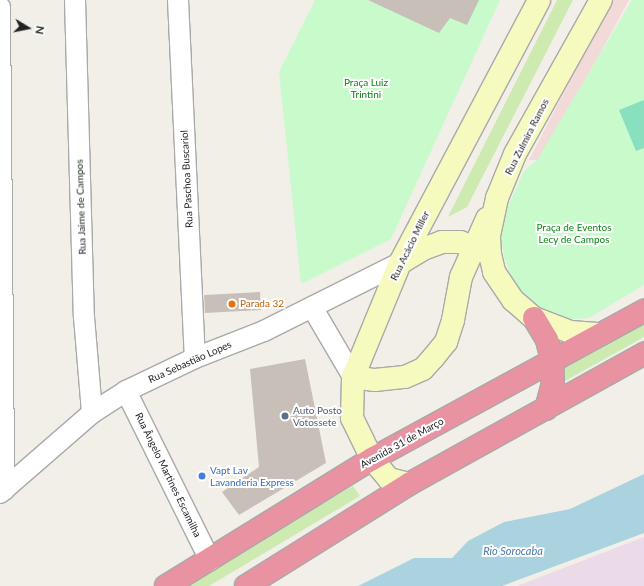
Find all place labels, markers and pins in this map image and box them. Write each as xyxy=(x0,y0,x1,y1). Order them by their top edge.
place label: Parada 32 xyxy=(240,298,284,310)
marker: Parada 32 xyxy=(227,299,237,309)
place label: Auto Posto Votossete xyxy=(293,404,342,428)
marker: Auto Posto Votossete xyxy=(280,411,290,421)
place label: Vapt Lav Lavanderia Express xyxy=(210,464,294,488)
marker: Vapt Lav Lavanderia Express xyxy=(197,471,207,481)

